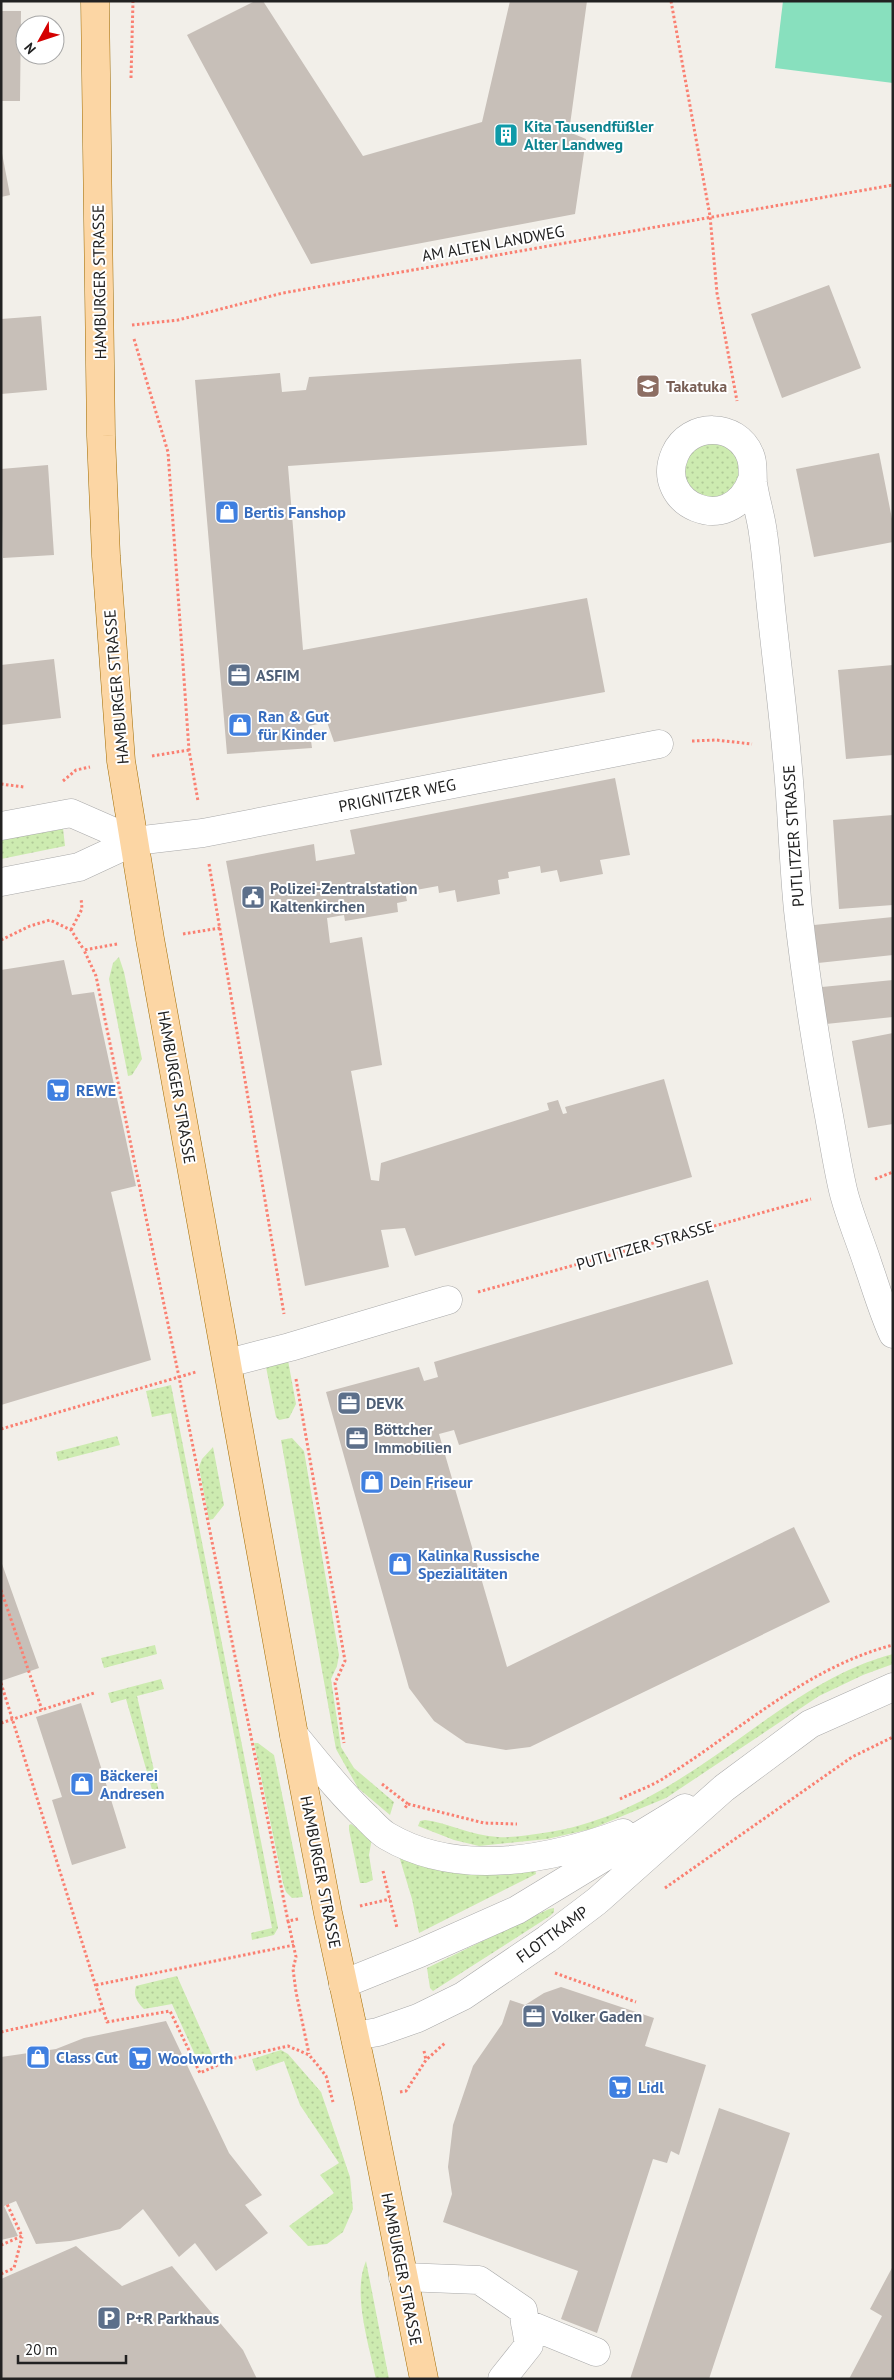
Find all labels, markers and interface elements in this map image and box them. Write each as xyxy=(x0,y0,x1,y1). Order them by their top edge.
north arrow xyxy=(15,15,65,65)
text: N xyxy=(20,39,40,58)
place label: Kita Tausendfüßler Alter Landweg xyxy=(524,116,654,154)
building icon: Kita Tausendfüßler Alter Landweg xyxy=(493,122,519,148)
street label: HAMBURGER STRASSE xyxy=(88,204,110,360)
street label: AM ALTEN LANDWEG xyxy=(420,221,566,265)
school or university icon: Takatuka xyxy=(635,373,661,399)
place label: Takatuka xyxy=(666,376,727,396)
shop icon: Bertis Fanshop xyxy=(214,499,240,525)
place label: Bertis Fanshop xyxy=(244,502,346,522)
street label: HAMBURGER STRASSE xyxy=(99,609,133,765)
office icon: ASFIM xyxy=(226,662,252,688)
place label: ASFIM xyxy=(256,665,300,685)
place label: Ran & Gut für Kinder xyxy=(258,706,330,744)
shop icon: Ran & Gut für Kinder xyxy=(227,712,253,738)
street label: PUTLITZER STRASSE xyxy=(778,764,808,908)
street label: PRIGNITZER WEG xyxy=(337,774,457,816)
place label: Polizei-Zentralstation Kaltenkirchen xyxy=(270,878,418,916)
public building icon: Polizei-Zentralstation Kaltenkirchen xyxy=(240,884,266,910)
street label: HAMBURGER STRASSE xyxy=(154,1009,200,1165)
supermarket icon: REWE xyxy=(45,1077,71,1103)
place label: REWE xyxy=(76,1080,116,1100)
street label: PUTLITZER STRASSE xyxy=(574,1216,716,1274)
office icon: DEVK xyxy=(336,1390,362,1416)
place label: DEVK xyxy=(366,1393,404,1413)
place label: Böttcher Immobilien xyxy=(374,1419,452,1457)
office icon: Böttcher Immobilien xyxy=(344,1425,370,1451)
shop icon: Dein Friseur xyxy=(359,1469,385,1495)
place label: Dein Friseur xyxy=(390,1472,473,1492)
place label: Kalinka Russische Spezialitäten xyxy=(418,1545,540,1583)
shop icon: Kalinka Russische Spezialitäten xyxy=(387,1551,413,1577)
place label: Bäckerei Andresen xyxy=(100,1765,164,1803)
shop icon: Bäckerei Andresen xyxy=(69,1771,95,1797)
street label: HAMBURGER STRASSE xyxy=(296,1794,346,1950)
street label: FLOTTKAMP xyxy=(512,1901,592,1967)
office icon: Volker Gaden xyxy=(521,2003,547,2029)
place label: Volker Gaden xyxy=(551,2006,642,2026)
shop icon: Class Cut xyxy=(25,2044,51,2070)
supermarket icon: Woolworth xyxy=(127,2045,153,2071)
place label: Class Cut xyxy=(56,2047,118,2067)
place label: Woolworth xyxy=(158,2048,233,2068)
supermarket icon: Lidl xyxy=(607,2074,633,2100)
place label: Lidl xyxy=(638,2077,664,2097)
street label: HAMBURGER STRASSE xyxy=(377,2191,427,2347)
parking icon: P+R Parkhaus xyxy=(96,2305,122,2331)
place label: P+R Parkhaus xyxy=(126,2308,220,2328)
scale bar xyxy=(18,2332,125,2364)
text: 20 m xyxy=(25,2340,58,2359)

